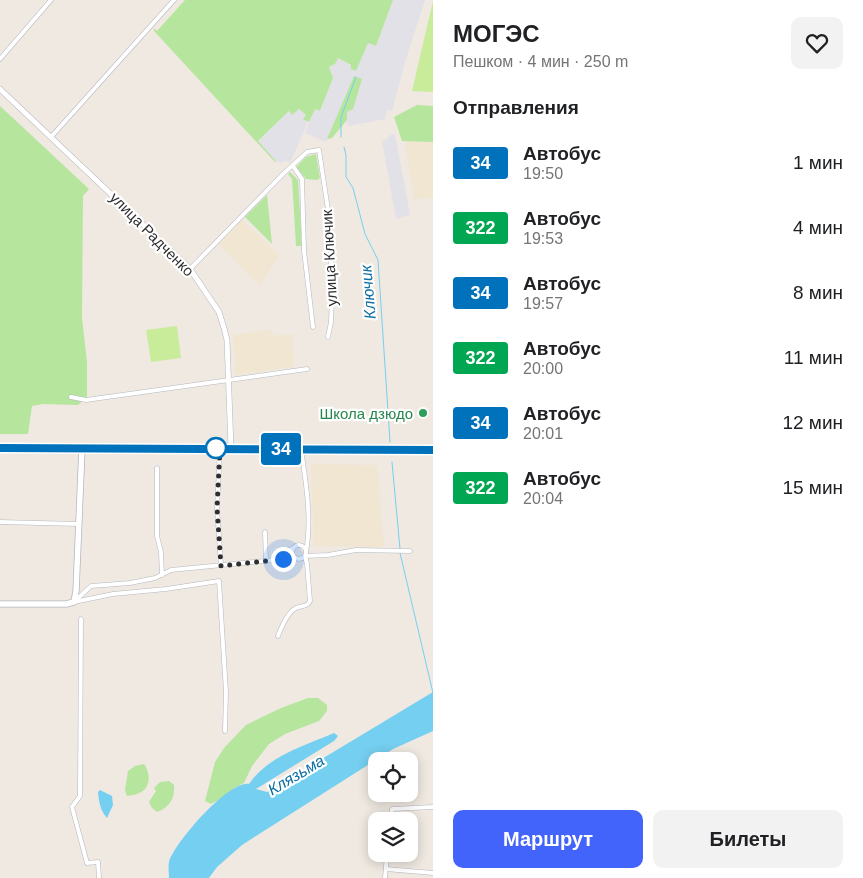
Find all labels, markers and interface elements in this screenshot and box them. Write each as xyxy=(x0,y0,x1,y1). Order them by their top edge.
button: heart xyxy=(791,17,843,69)
text: МОГЭС xyxy=(453,20,540,47)
text: Пешком · 4 мин · 250 m xyxy=(453,53,628,70)
text: Отправления xyxy=(453,97,579,118)
text: Автобус xyxy=(523,143,601,164)
text: 1 мин xyxy=(793,152,843,173)
text: 34 xyxy=(470,153,491,173)
text: 19:50 xyxy=(523,165,563,182)
street label: улица Радченко xyxy=(107,189,197,279)
text: Автобус xyxy=(523,208,601,229)
street label: улица Ключик xyxy=(318,209,340,307)
text: 4 мин xyxy=(793,217,843,238)
text: 322 xyxy=(465,218,496,238)
text: 19:53 xyxy=(523,230,563,247)
water label: Ключик xyxy=(357,263,379,320)
text: Автобус xyxy=(523,273,601,294)
text: 8 мин xyxy=(793,282,843,303)
text: 34 xyxy=(470,283,491,303)
text: 19:57 xyxy=(523,295,563,312)
text: Автобус xyxy=(523,338,601,359)
text: 11 мин xyxy=(784,347,843,368)
text: 322 xyxy=(465,348,496,368)
text: 20:00 xyxy=(523,360,563,377)
text: Автобус xyxy=(523,403,601,424)
place label: Школа дзюдо xyxy=(320,405,413,422)
marker: Школа дзюдо xyxy=(417,407,429,419)
text: 12 мин xyxy=(782,412,843,433)
text: 34 xyxy=(470,413,491,433)
text: 20:01 xyxy=(523,425,563,442)
line badge: 34 xyxy=(258,433,304,465)
unlabelled marker xyxy=(205,437,227,459)
text: 34 xyxy=(271,439,291,459)
text: Автобус xyxy=(523,468,601,489)
text: 15 мин xyxy=(782,477,843,498)
text: 322 xyxy=(465,478,496,498)
text: 20:04 xyxy=(523,490,563,507)
your location xyxy=(271,547,296,572)
water label: Клязьма xyxy=(265,752,327,798)
map controls xyxy=(368,752,418,862)
button: locate xyxy=(368,752,418,802)
button: Маршрут xyxy=(453,810,643,868)
button: Билеты xyxy=(653,810,843,868)
button: layers xyxy=(368,812,418,862)

